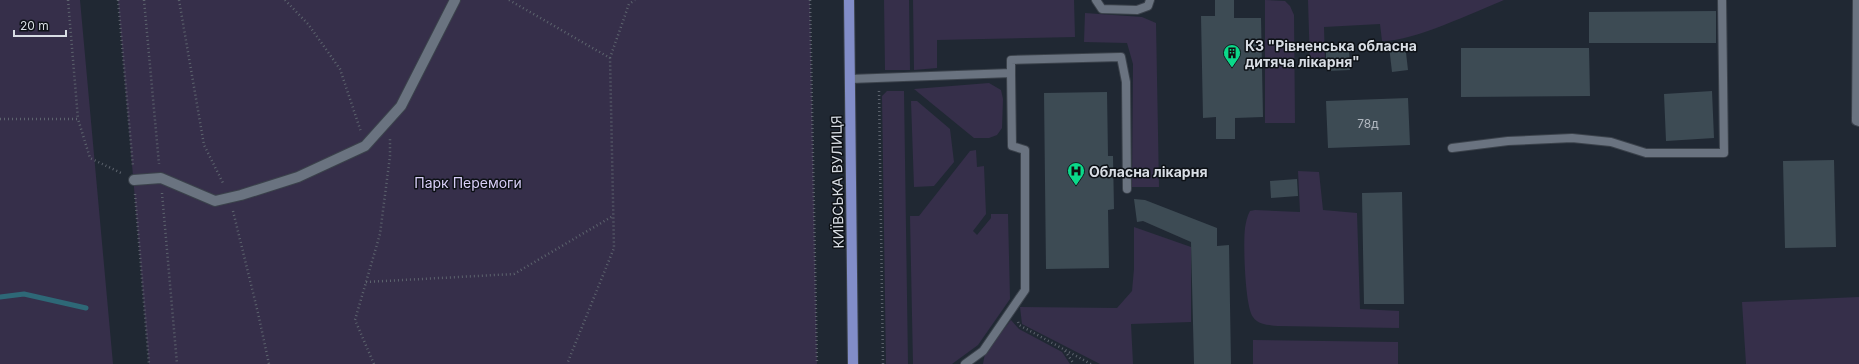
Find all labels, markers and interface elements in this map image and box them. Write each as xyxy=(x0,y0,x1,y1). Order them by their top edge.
scale bar xyxy=(14,12,66,38)
text: 20 m xyxy=(20,18,49,33)
place label: КЗ "Рівненська обласна дитяча лікарня" xyxy=(1245,37,1417,70)
building icon: КЗ "Рівненська обласна дитяча лікарня" xyxy=(1222,43,1242,68)
street label: КИЇВСЬКА ВУЛИЦЯ xyxy=(827,115,847,249)
house number: 78д xyxy=(1357,116,1379,131)
hospital icon: Обласна лікарня xyxy=(1066,161,1086,186)
place label: Обласна лікарня xyxy=(1089,163,1207,180)
park label: Парк Перемоги xyxy=(414,174,522,191)

